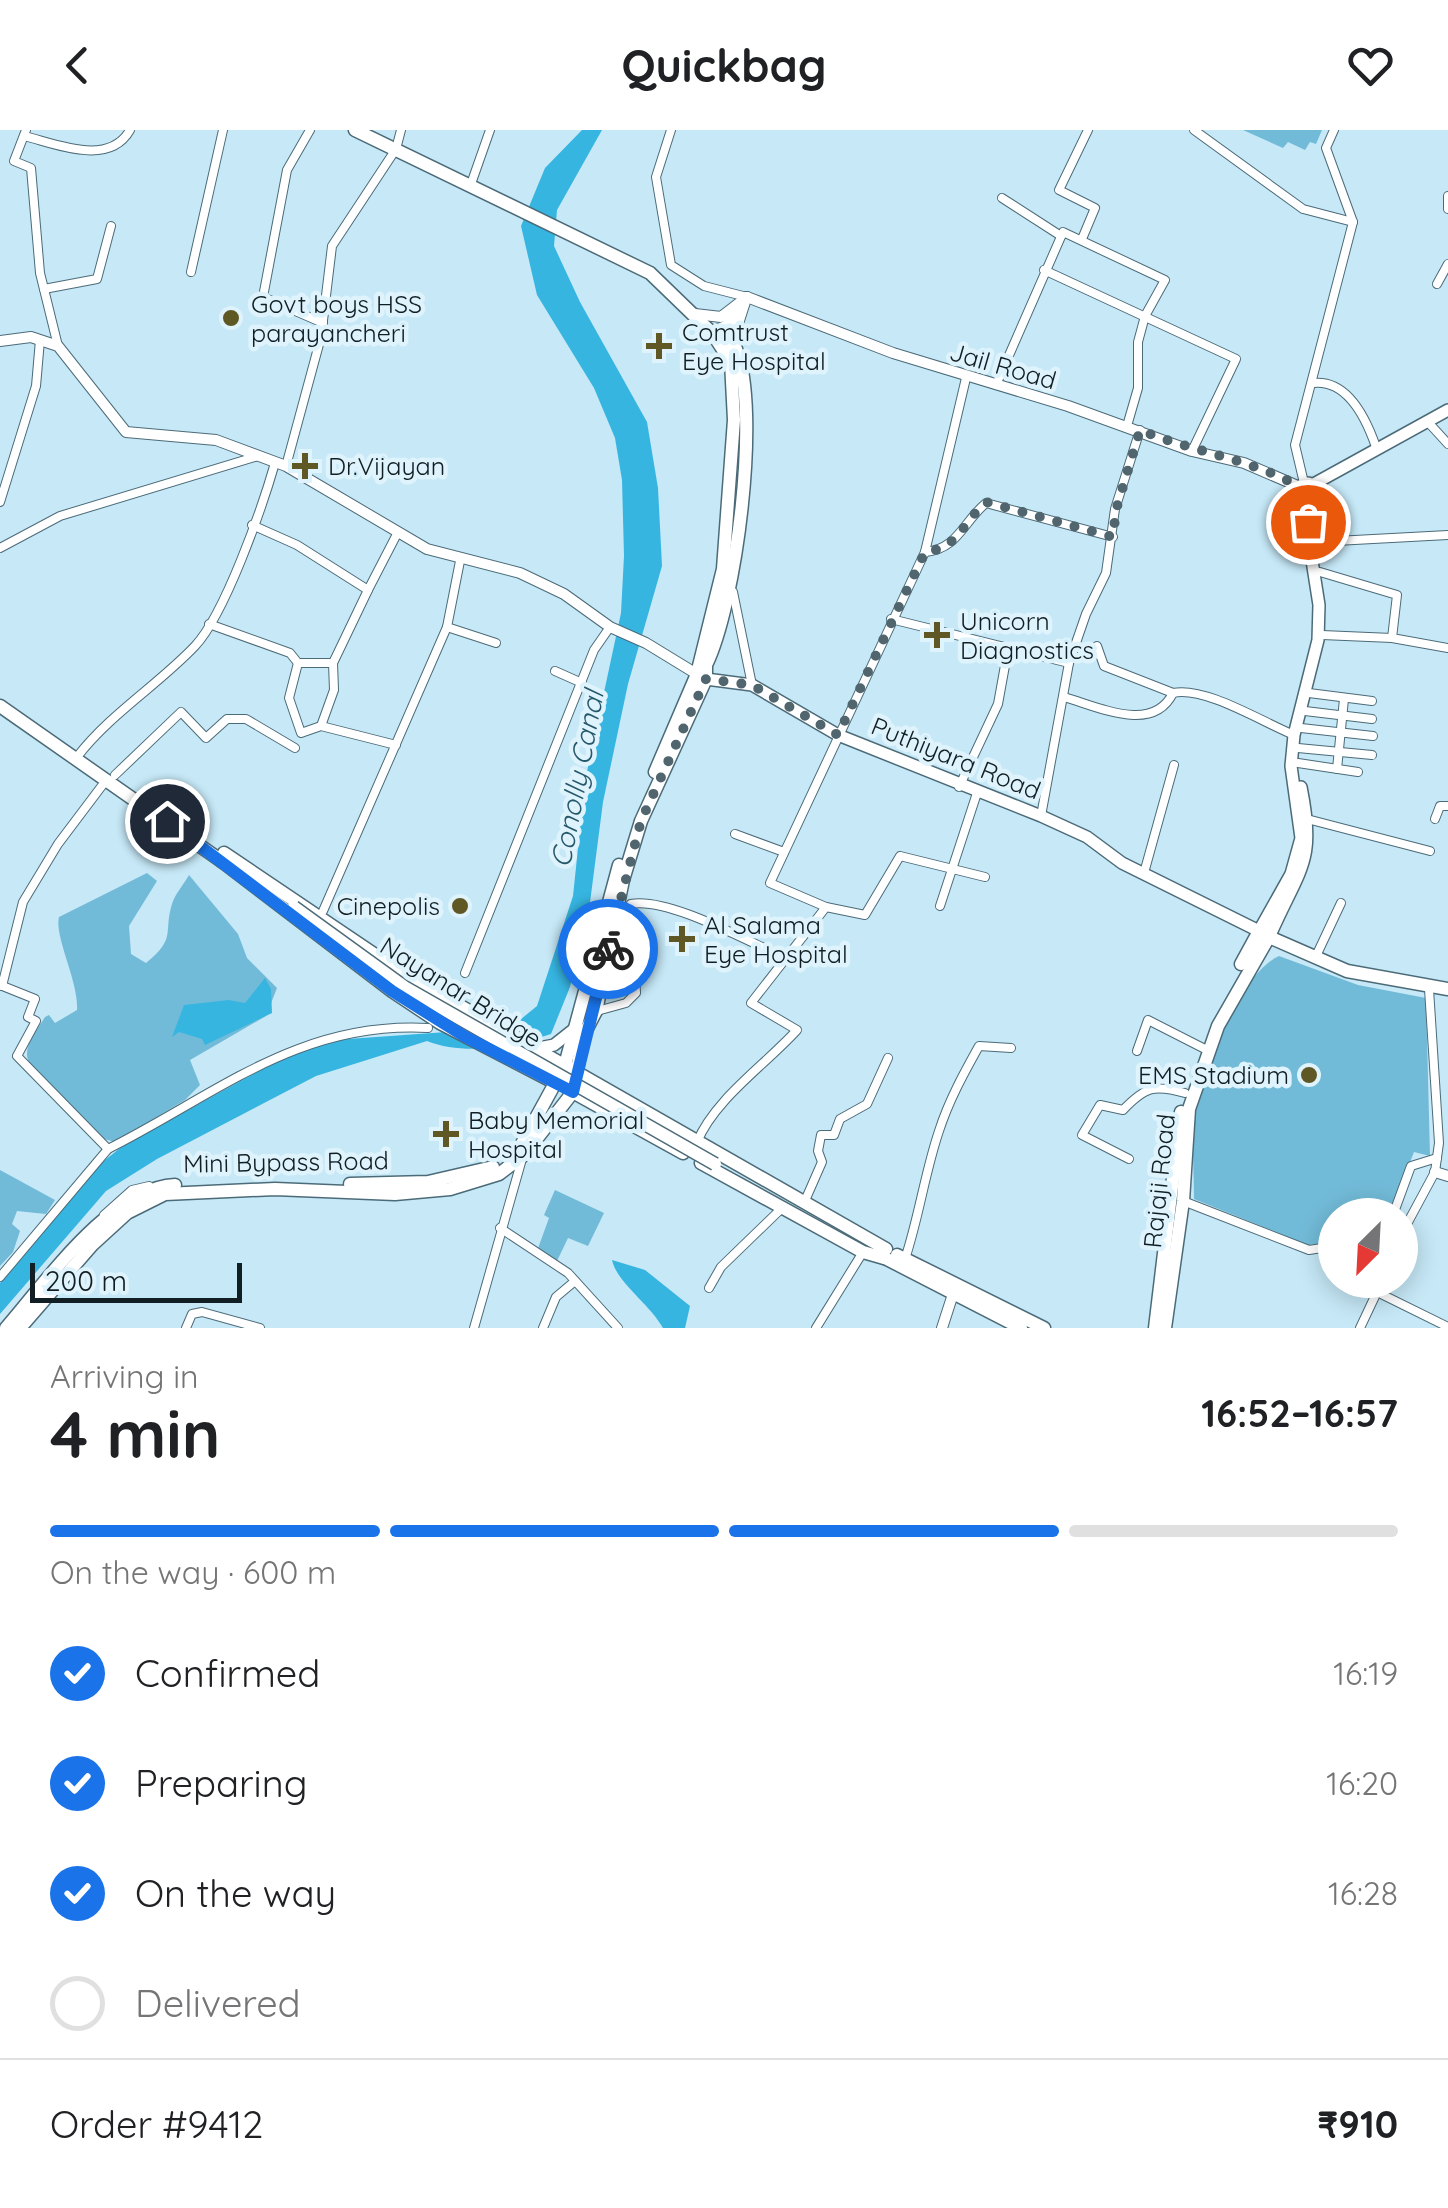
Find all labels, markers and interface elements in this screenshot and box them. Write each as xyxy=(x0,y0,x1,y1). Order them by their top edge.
text: Quickbag xyxy=(621,37,827,93)
icon: back xyxy=(50,38,105,93)
icon: heart xyxy=(1343,38,1398,93)
place label: Govt boys HSS parayancheri xyxy=(251,288,422,348)
marker: Govt boys HSS parayancheri xyxy=(220,307,242,329)
place label: Comtrust Eye Hospital xyxy=(682,316,826,376)
marker: Comtrust Eye Hospital xyxy=(646,333,672,359)
street label: Jail Road xyxy=(946,336,1060,395)
place label: Dr.Vijayan xyxy=(328,450,445,481)
marker: Dr.Vijayan xyxy=(292,453,318,479)
pin xyxy=(1266,480,1351,565)
icon: bag xyxy=(1281,495,1336,550)
place label: Unicorn Diagnostics xyxy=(960,605,1094,665)
marker: Unicorn Diagnostics xyxy=(924,622,950,648)
water label: Conolly Canal xyxy=(542,684,611,870)
street label: Puthiyara Road xyxy=(867,710,1045,806)
pin xyxy=(125,779,210,864)
icon: home xyxy=(140,794,195,849)
place label: Cinepolis xyxy=(337,890,440,921)
marker: Cinepolis xyxy=(449,895,471,917)
courier xyxy=(558,899,658,999)
place label: Al Salama Eye Hospital xyxy=(704,909,848,969)
icon: bike xyxy=(581,922,636,977)
marker: Al Salama Eye Hospital xyxy=(669,926,695,952)
street label: Nayanar Bridge xyxy=(375,930,548,1054)
place label: EMS Stadium xyxy=(1138,1059,1289,1090)
marker: EMS Stadium xyxy=(1298,1064,1320,1086)
place label: Baby Memorial Hospital xyxy=(468,1104,644,1164)
street label: Rajaji Road xyxy=(1136,1112,1181,1250)
marker: Baby Memorial Hospital xyxy=(433,1121,459,1147)
street label: Mini Bypass Road xyxy=(183,1144,389,1179)
north arrow xyxy=(1318,1198,1418,1298)
map controls xyxy=(1318,1198,1418,1298)
scale bar xyxy=(30,1258,242,1302)
text: 200 m xyxy=(45,1263,127,1298)
text: Arriving in xyxy=(50,1356,199,1396)
text: 16:52–16:57 xyxy=(1201,1389,1398,1437)
text: 4 min xyxy=(50,1393,220,1474)
text: On the way · 600 m xyxy=(50,1552,336,1592)
icon: check xyxy=(50,1646,105,1701)
text: Confirmed xyxy=(135,1649,320,1697)
text: 16:19 xyxy=(1333,1653,1398,1693)
icon: check xyxy=(50,1756,105,1811)
text: Preparing xyxy=(135,1759,307,1807)
text: 16:20 xyxy=(1326,1763,1398,1803)
icon: check xyxy=(50,1866,105,1921)
text: On the way xyxy=(135,1869,336,1917)
text: 16:28 xyxy=(1328,1873,1398,1913)
text: Delivered xyxy=(135,1979,301,2027)
text: Order #9412 xyxy=(50,2100,263,2148)
text: ₹910 xyxy=(1317,2100,1398,2148)

